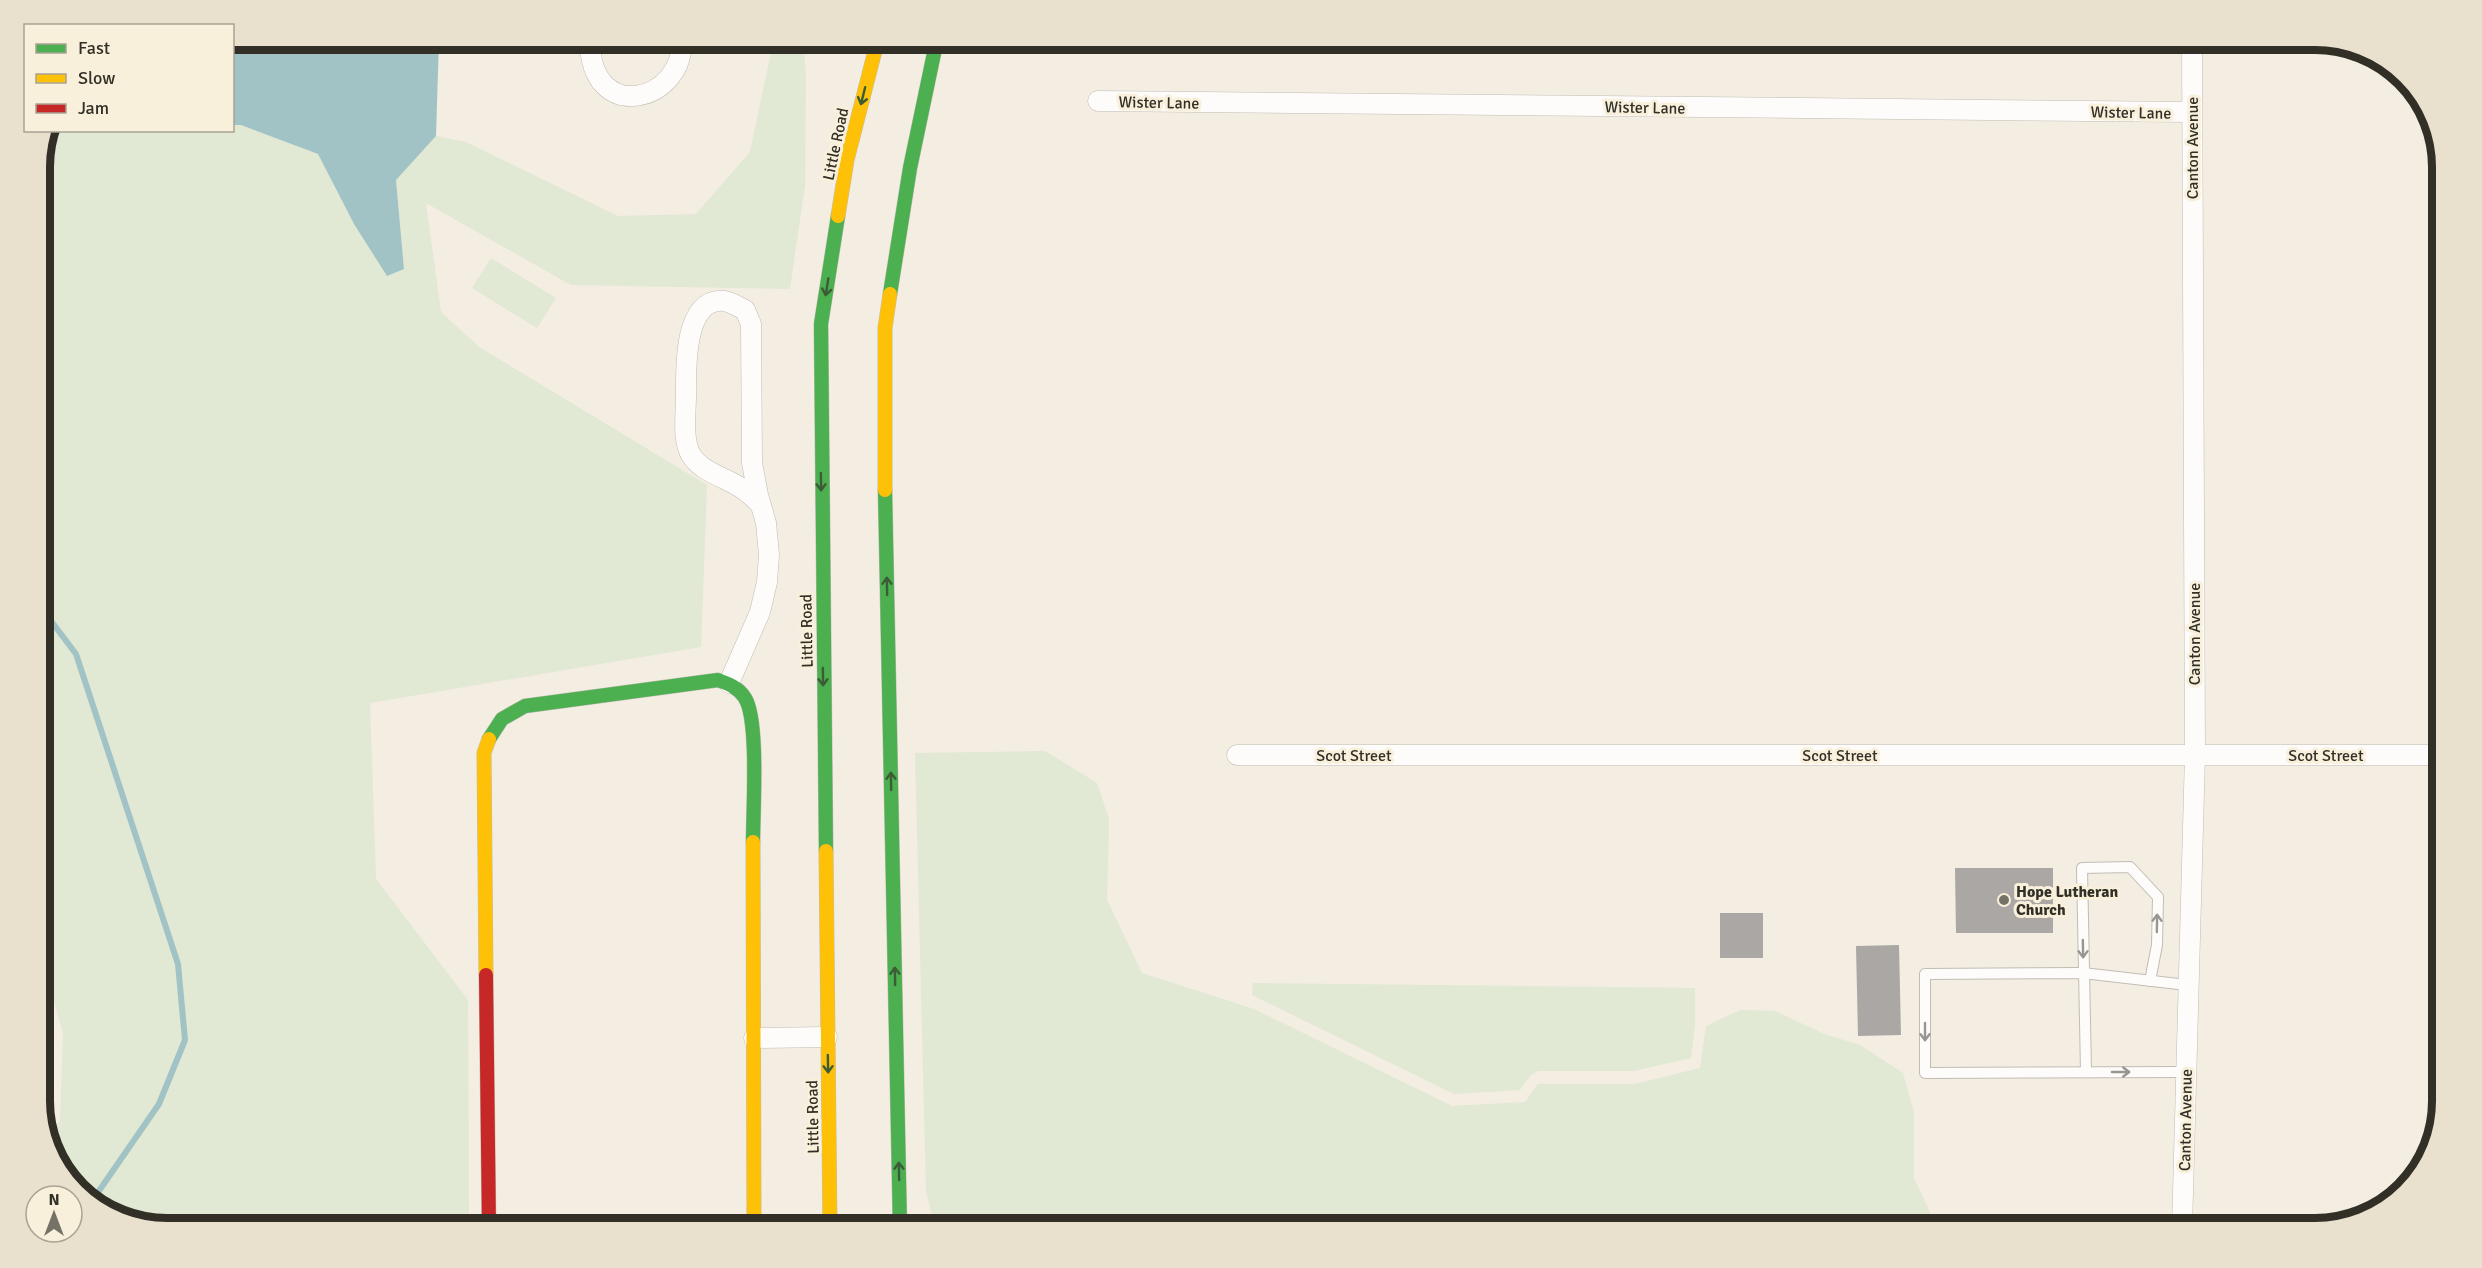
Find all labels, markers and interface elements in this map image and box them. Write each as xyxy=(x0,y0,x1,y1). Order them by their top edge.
legend xyxy=(24,24,234,132)
text: Fast xyxy=(78,37,110,59)
text: Slow xyxy=(78,67,115,89)
one-way arrow xyxy=(857,86,869,105)
street label: Wister Lane xyxy=(1118,92,1200,114)
text: Jam xyxy=(78,97,109,119)
street label: Wister Lane xyxy=(1604,97,1686,119)
street label: Canton Avenue xyxy=(2183,97,2203,199)
street label: Wister Lane xyxy=(2090,102,2172,124)
street label: Little Road xyxy=(819,106,853,182)
one-way arrow xyxy=(822,277,833,297)
one-way arrow xyxy=(815,471,827,491)
one-way arrow xyxy=(881,576,893,596)
street label: Canton Avenue xyxy=(2185,583,2205,685)
street label: Little Road xyxy=(796,594,818,668)
one-way arrow xyxy=(817,666,829,686)
street label: Scot Street xyxy=(1316,746,1392,766)
street label: Scot Street xyxy=(1802,746,1878,766)
street label: Scot Street xyxy=(2288,746,2364,766)
one-way arrow xyxy=(885,771,897,791)
place label: Hope Lutheran Church xyxy=(2016,882,2118,920)
marker: Hope Lutheran Church xyxy=(1997,893,2011,907)
one-way arrow xyxy=(2152,913,2163,933)
one-way arrow xyxy=(2077,938,2089,958)
one-way arrow xyxy=(889,966,901,986)
one-way arrow xyxy=(1919,1022,1931,1042)
one-way arrow xyxy=(822,1053,833,1073)
one-way arrow xyxy=(2111,1066,2131,1078)
street label: Canton Avenue xyxy=(2175,1069,2197,1171)
street label: Little Road xyxy=(802,1080,824,1154)
one-way arrow xyxy=(893,1161,905,1181)
north arrow xyxy=(24,1184,84,1244)
text: N xyxy=(48,1190,60,1210)

